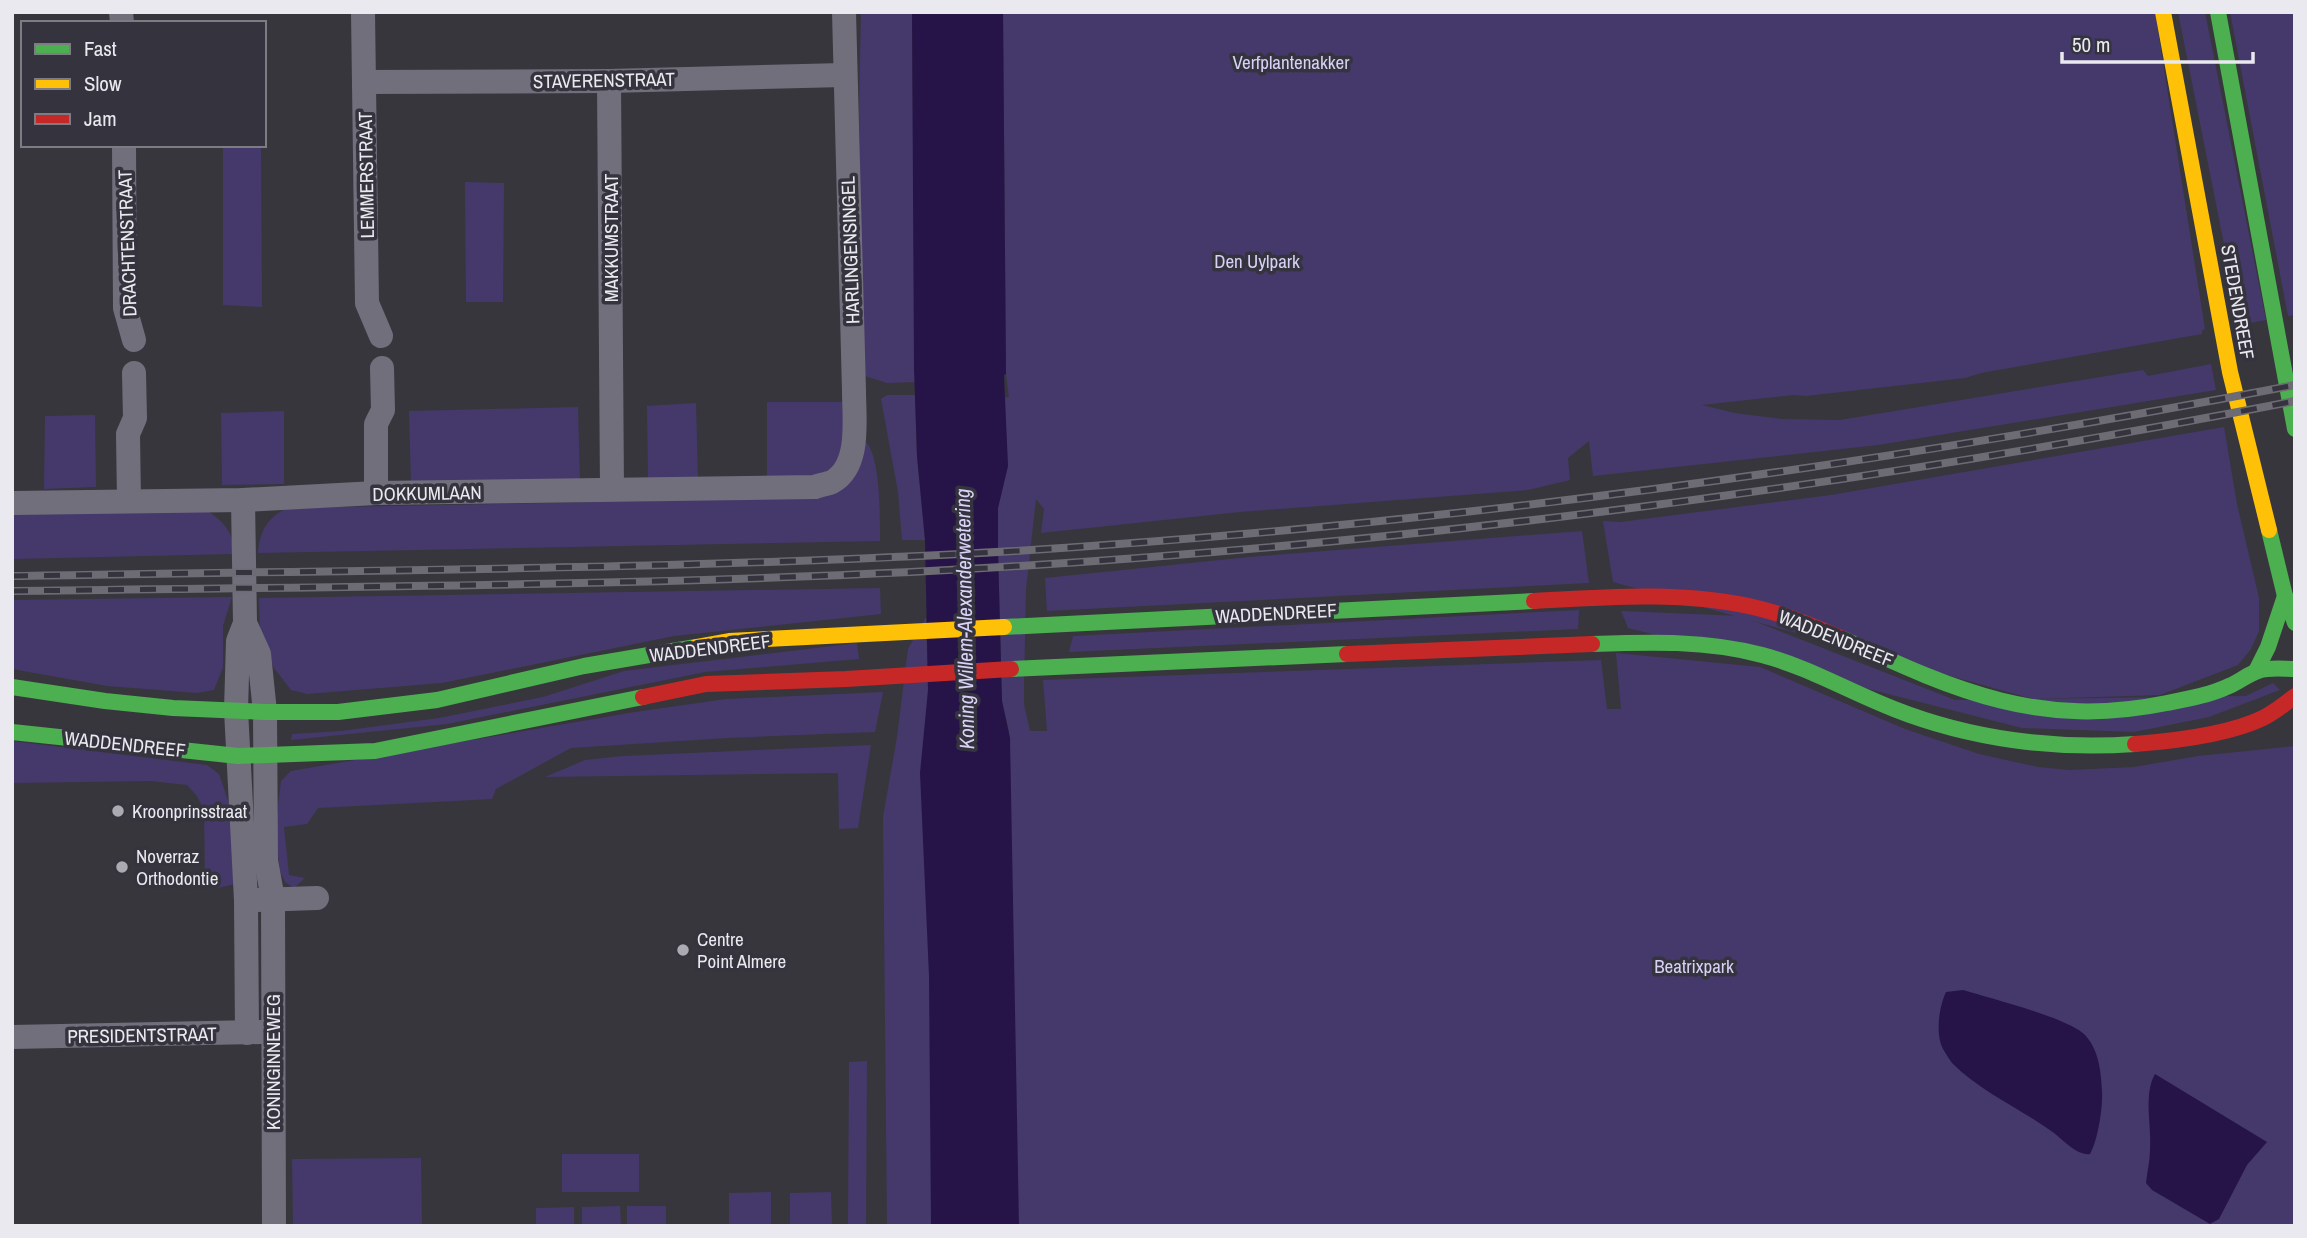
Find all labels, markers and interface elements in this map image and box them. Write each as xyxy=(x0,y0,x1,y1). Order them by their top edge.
legend xyxy=(21,21,266,147)
scale bar xyxy=(2062,21,2253,65)
text: 50 m xyxy=(2072,30,2110,59)
text: Fast xyxy=(84,34,117,63)
park label: Verfplantenakker xyxy=(1233,49,1350,75)
street label: STAVERENSTRAAT xyxy=(533,66,676,94)
text: Slow xyxy=(84,69,122,98)
text: Jam xyxy=(84,104,117,133)
street label: LEMMERSTRAAT xyxy=(352,111,380,239)
street label: DRACHTENSTRAAT xyxy=(111,169,143,317)
street label: MAKKUMSTRAAT xyxy=(598,173,624,302)
street label: HARLINGENSINGEL xyxy=(834,175,866,324)
street label: STEDENDREEF xyxy=(2215,243,2261,361)
park label: Den Uylpark xyxy=(1214,248,1300,274)
street label: DOKKUMLAAN xyxy=(372,479,482,507)
water label: Koning Willem-Alexanderwetering xyxy=(948,488,981,750)
street label: WADDENDREEF xyxy=(1215,597,1337,629)
street label: WADDENDREEF xyxy=(1775,603,1897,673)
street label: WADDENDREEF xyxy=(648,628,772,668)
street label: WADDENDREEF xyxy=(63,725,187,763)
place label: Kroonprinsstraat xyxy=(132,798,248,824)
marker: Kroonprinsstraat xyxy=(110,803,126,819)
place label: Noverraz Orthodontie xyxy=(136,843,218,891)
marker: Noverraz Orthodontie xyxy=(114,859,130,875)
place label: Centre Point Almere xyxy=(697,926,786,974)
marker: Centre Point Almere xyxy=(675,942,691,958)
park label: Beatrixpark xyxy=(1654,953,1734,979)
street label: KONINGINNEWEG xyxy=(260,994,286,1130)
street label: PRESIDENTSTRAAT xyxy=(67,1021,217,1049)

